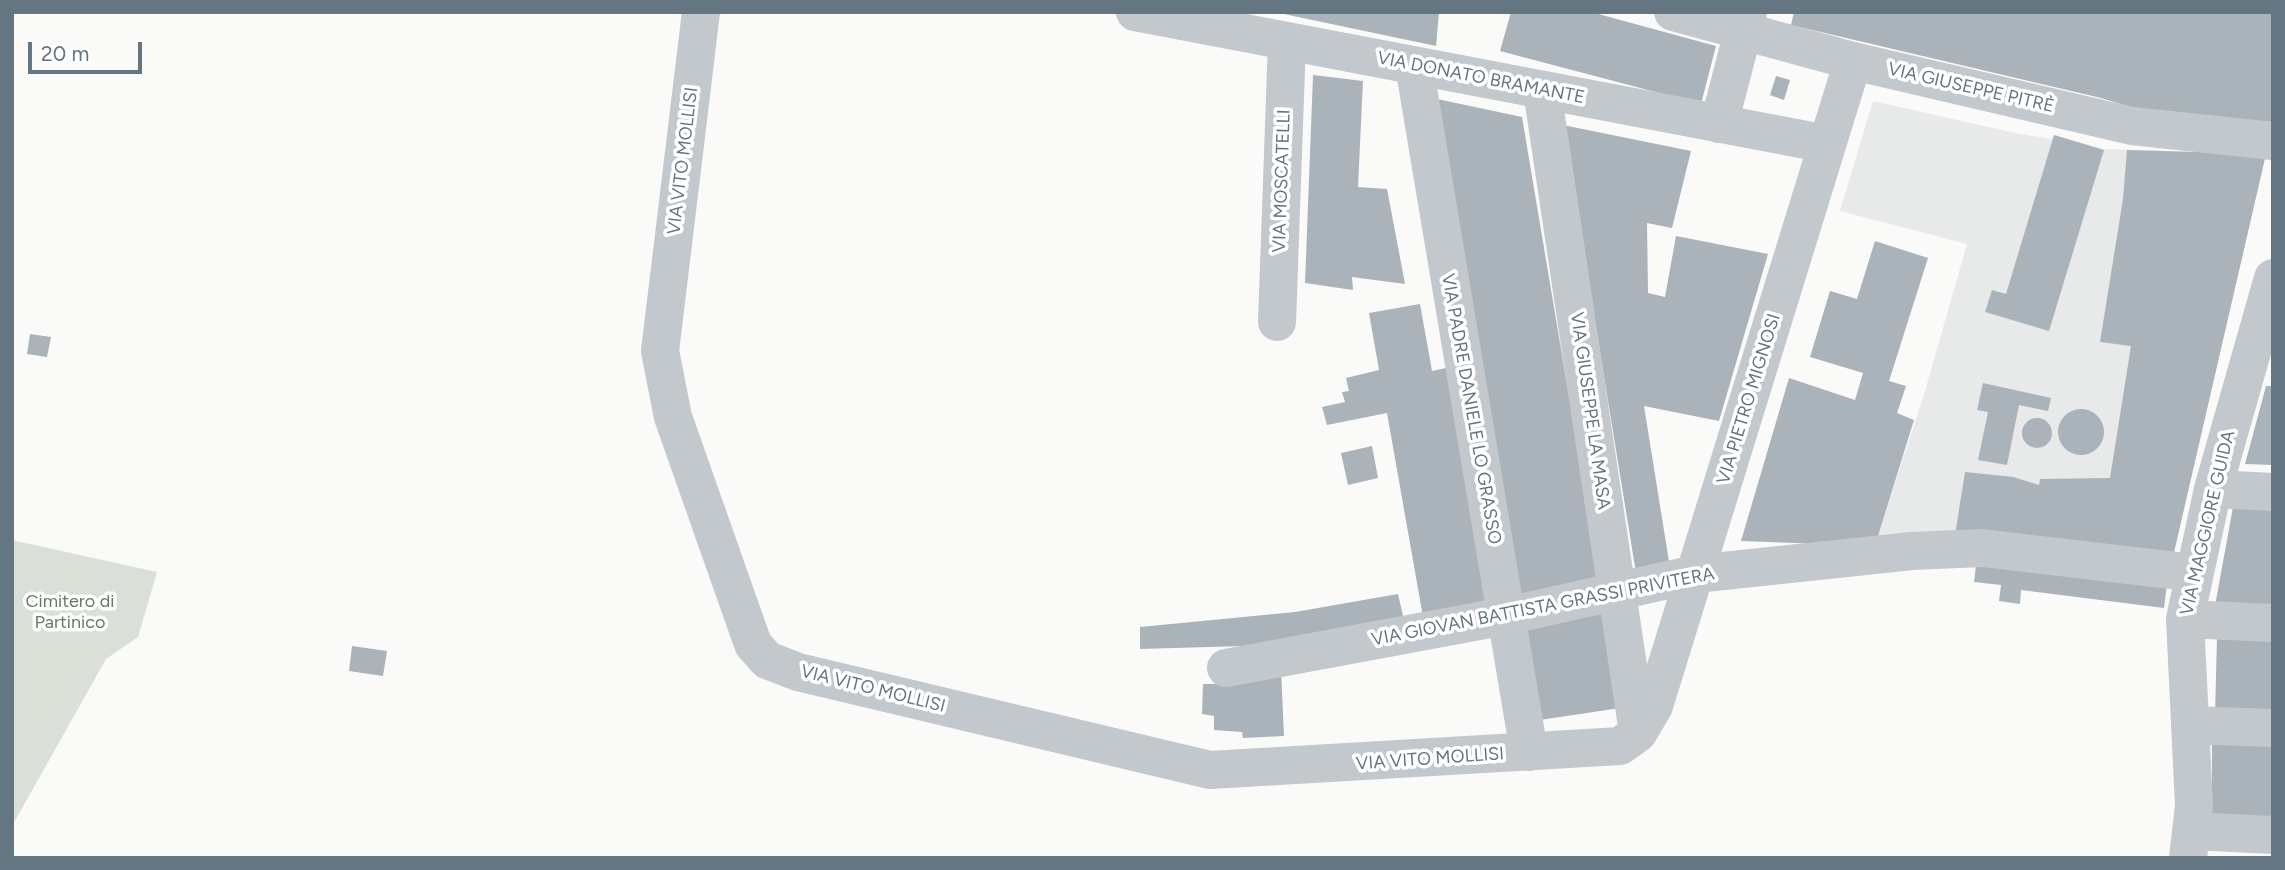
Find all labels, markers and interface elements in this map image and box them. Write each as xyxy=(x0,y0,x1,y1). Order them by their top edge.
scale bar xyxy=(32,28,145,72)
text: 20 m xyxy=(41,41,89,66)
street label: VIA DONATO BRAMANTE xyxy=(1375,47,1587,109)
street label: VIA GIUSEPPE PITRÈ xyxy=(1886,58,2056,118)
street label: VIA VITO MOLLISI xyxy=(663,86,703,236)
street label: VIA MOSCATELLI xyxy=(1269,109,1295,253)
street label: VIA PADRE DANIELE LO GRASSO xyxy=(1437,272,1505,546)
street label: VIA GIUSEPPE LA MASA xyxy=(1565,311,1615,511)
street label: VIA PIETRO MIGNOSI xyxy=(1713,311,1785,487)
street label: VIA MAGGIORE GUIDA xyxy=(2176,428,2240,618)
street label: VIA GIOVAN BATTISTA GRASSI PRIVITERA xyxy=(1370,563,1716,651)
park label: Cimitero di Partinico xyxy=(26,591,114,634)
street label: VIA VITO MOLLISI xyxy=(798,661,948,717)
street label: VIA VITO MOLLISI xyxy=(1355,743,1505,775)

